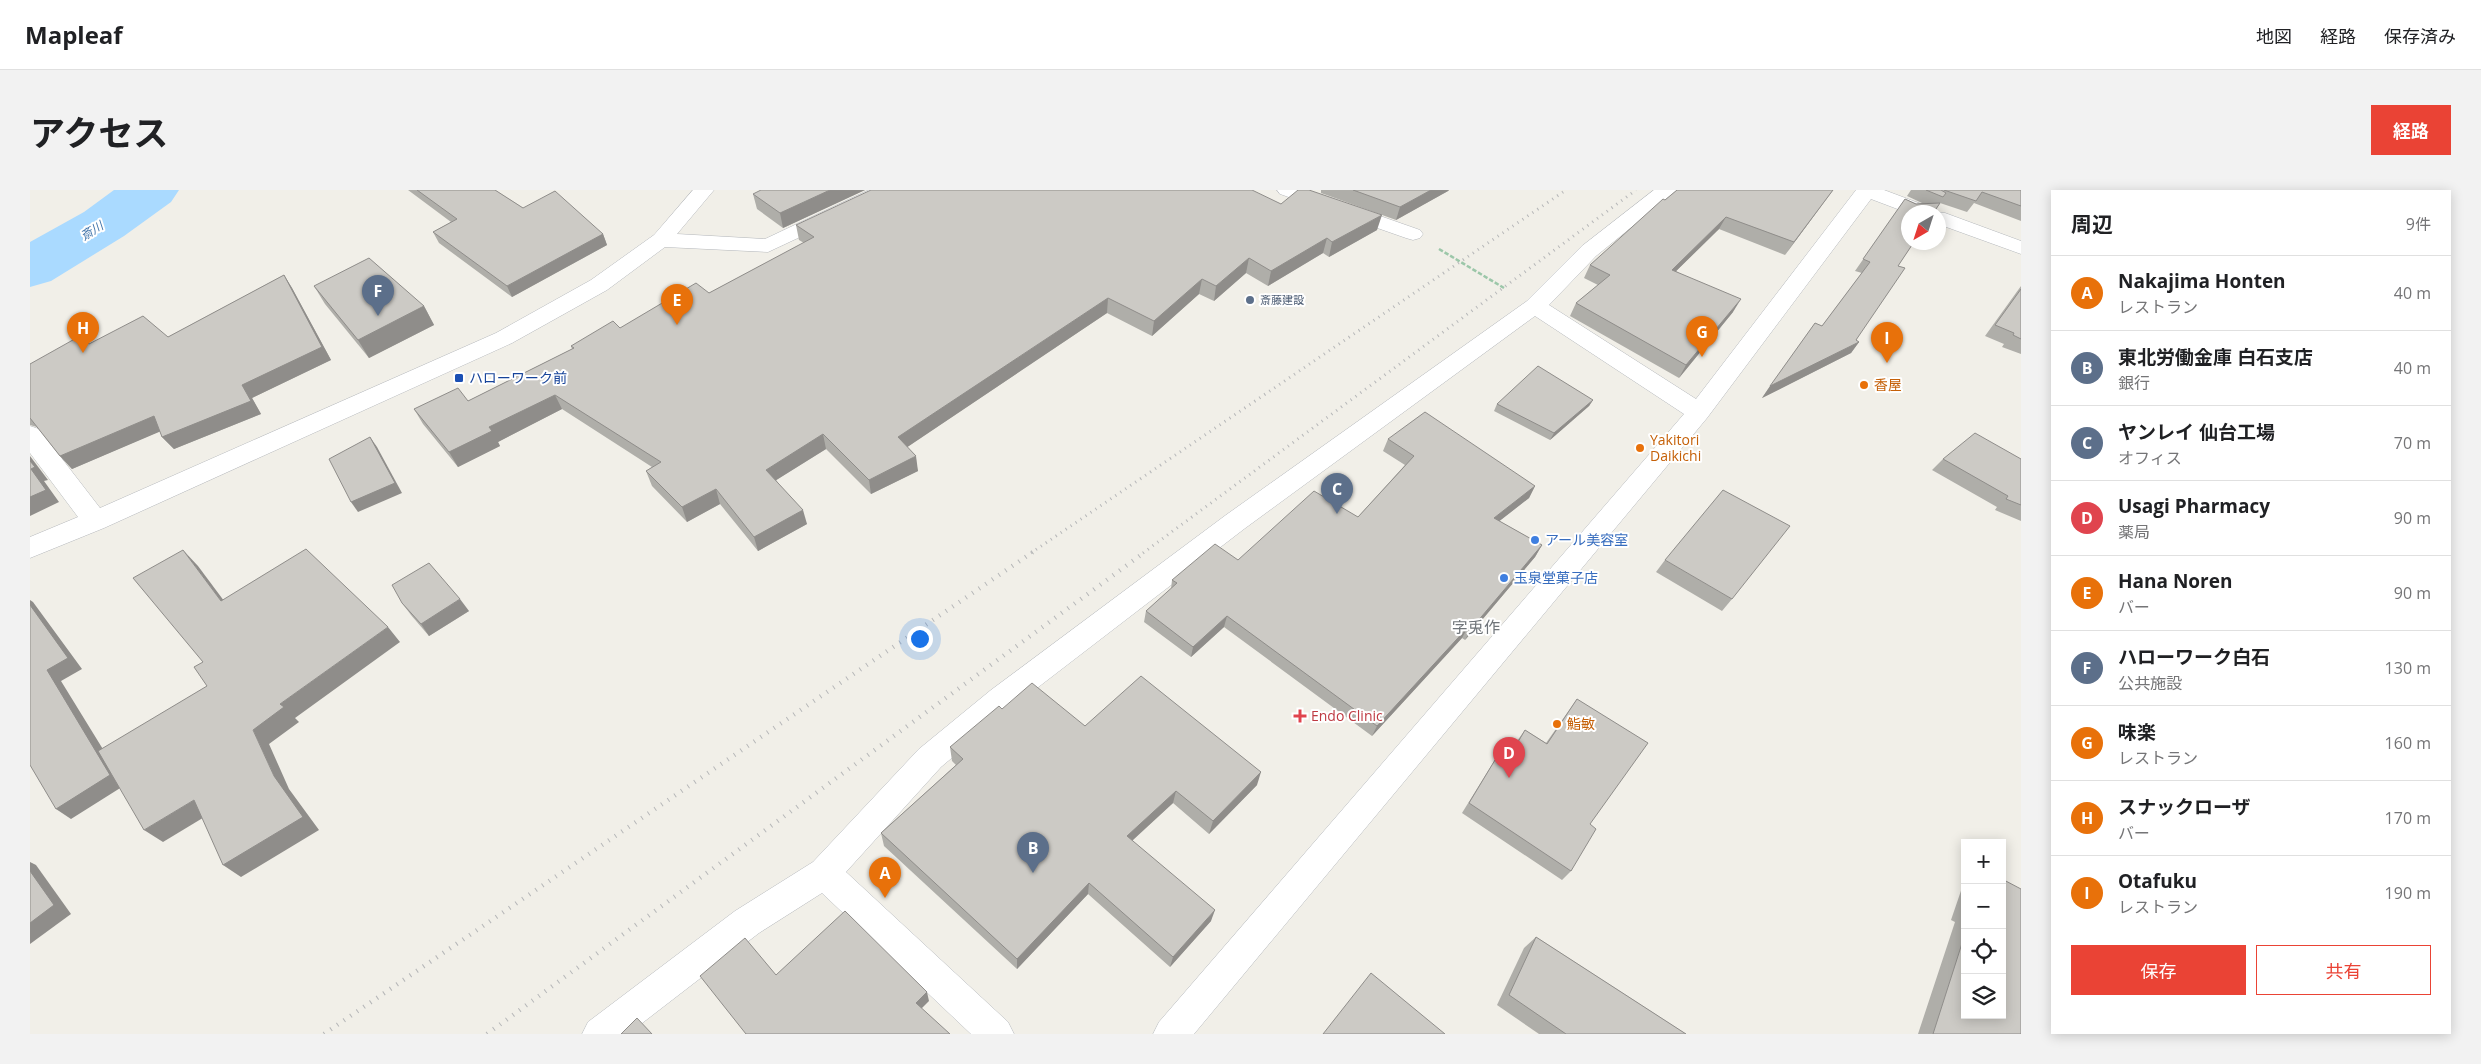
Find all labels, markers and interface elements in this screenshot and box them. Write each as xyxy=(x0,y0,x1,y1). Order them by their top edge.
text: Mapleaf xyxy=(25,18,123,51)
text: 地図 xyxy=(2256,24,2292,48)
text: 経路 xyxy=(2320,24,2356,48)
text: 保存済み xyxy=(2384,24,2456,48)
button: 経路 xyxy=(2371,105,2451,155)
text: アクセス xyxy=(30,109,168,156)
north arrow xyxy=(1901,205,1946,250)
text: 周辺 xyxy=(2071,210,2113,238)
text: 9件 xyxy=(2406,213,2431,235)
water label: 斎川 xyxy=(77,216,108,244)
text: Nakajima Honten xyxy=(2118,268,2286,294)
pin: F xyxy=(362,275,394,316)
text: A xyxy=(2081,282,2093,304)
text: 40 m xyxy=(2394,282,2431,304)
pin: E xyxy=(661,284,693,325)
place label: 斎藤建設 xyxy=(1260,292,1304,307)
marker: 斎藤建設 xyxy=(1244,294,1256,306)
text: レストラン xyxy=(2118,296,2198,318)
pin: H xyxy=(67,312,99,353)
pin: G xyxy=(1686,316,1718,357)
pin: I xyxy=(1871,322,1903,363)
text: 東北労働金庫 白石支店 xyxy=(2118,344,2313,370)
text: B xyxy=(2082,357,2092,379)
text: 40 m xyxy=(2394,357,2431,379)
place label: ハローワーク前 xyxy=(469,368,567,387)
marker: ハローワーク前 xyxy=(453,372,465,384)
text: 銀行 xyxy=(2118,372,2150,394)
place label: 香屋 xyxy=(1874,375,1902,394)
marker: 香屋 xyxy=(1858,379,1870,391)
text: ヤンレイ 仙台工場 xyxy=(2118,419,2275,445)
place label: Yakitori Daikichi xyxy=(1650,430,1701,465)
text: C xyxy=(2082,432,2092,454)
text: 70 m xyxy=(2394,432,2431,454)
marker: Yakitori Daikichi xyxy=(1634,442,1646,454)
text: オフィス xyxy=(2118,447,2182,469)
pin: C xyxy=(1321,473,1353,514)
text: Usagi Pharmacy xyxy=(2118,493,2270,519)
text: D xyxy=(2081,507,2093,529)
text: 90 m xyxy=(2394,507,2431,529)
text: 薬局 xyxy=(2118,521,2150,543)
place label: アール美容室 xyxy=(1545,530,1628,549)
marker: アール美容室 xyxy=(1529,534,1541,546)
place label: 玉泉堂菓子店 xyxy=(1514,568,1598,587)
text: Hana Noren xyxy=(2118,568,2232,594)
marker: 玉泉堂菓子店 xyxy=(1498,572,1510,584)
text: E xyxy=(2083,582,2091,604)
text: 90 m xyxy=(2394,582,2431,604)
text: バー xyxy=(2118,596,2150,618)
district label: 字兎作 xyxy=(1452,616,1500,638)
your location xyxy=(907,626,933,652)
text: ハローワーク白石 xyxy=(2118,644,2270,670)
text: F xyxy=(2083,657,2091,679)
text: 130 m xyxy=(2385,657,2431,679)
text: 公共施設 xyxy=(2118,672,2182,694)
place label: Endo Clinic xyxy=(1311,706,1383,725)
marker: Endo Clinic xyxy=(1293,709,1307,723)
place label: 鮨敏 xyxy=(1567,714,1595,733)
marker: 鮨敏 xyxy=(1551,718,1563,730)
text: 味楽 xyxy=(2118,719,2156,745)
text: G xyxy=(2081,732,2093,754)
text: 160 m xyxy=(2385,732,2431,754)
pin: D xyxy=(1493,737,1525,778)
text: レストラン xyxy=(2118,747,2198,769)
text: スナックローザ xyxy=(2118,794,2251,820)
text: H xyxy=(2081,807,2093,829)
text: 170 m xyxy=(2385,807,2431,829)
text: バー xyxy=(2118,822,2150,844)
pin: B xyxy=(1017,832,1049,873)
map controls xyxy=(1961,839,2006,1019)
button: + xyxy=(1961,839,2006,884)
pin: A xyxy=(869,857,901,898)
text: Otafuku xyxy=(2118,868,2197,894)
text: I xyxy=(2084,882,2090,904)
text: 190 m xyxy=(2385,882,2431,904)
button: − xyxy=(1961,884,2006,929)
text: レストラン xyxy=(2118,896,2198,918)
button: locate xyxy=(1961,929,2006,974)
button: 保存 xyxy=(2071,945,2246,995)
button: 共有 xyxy=(2256,945,2431,995)
button: layers xyxy=(1961,974,2006,1019)

